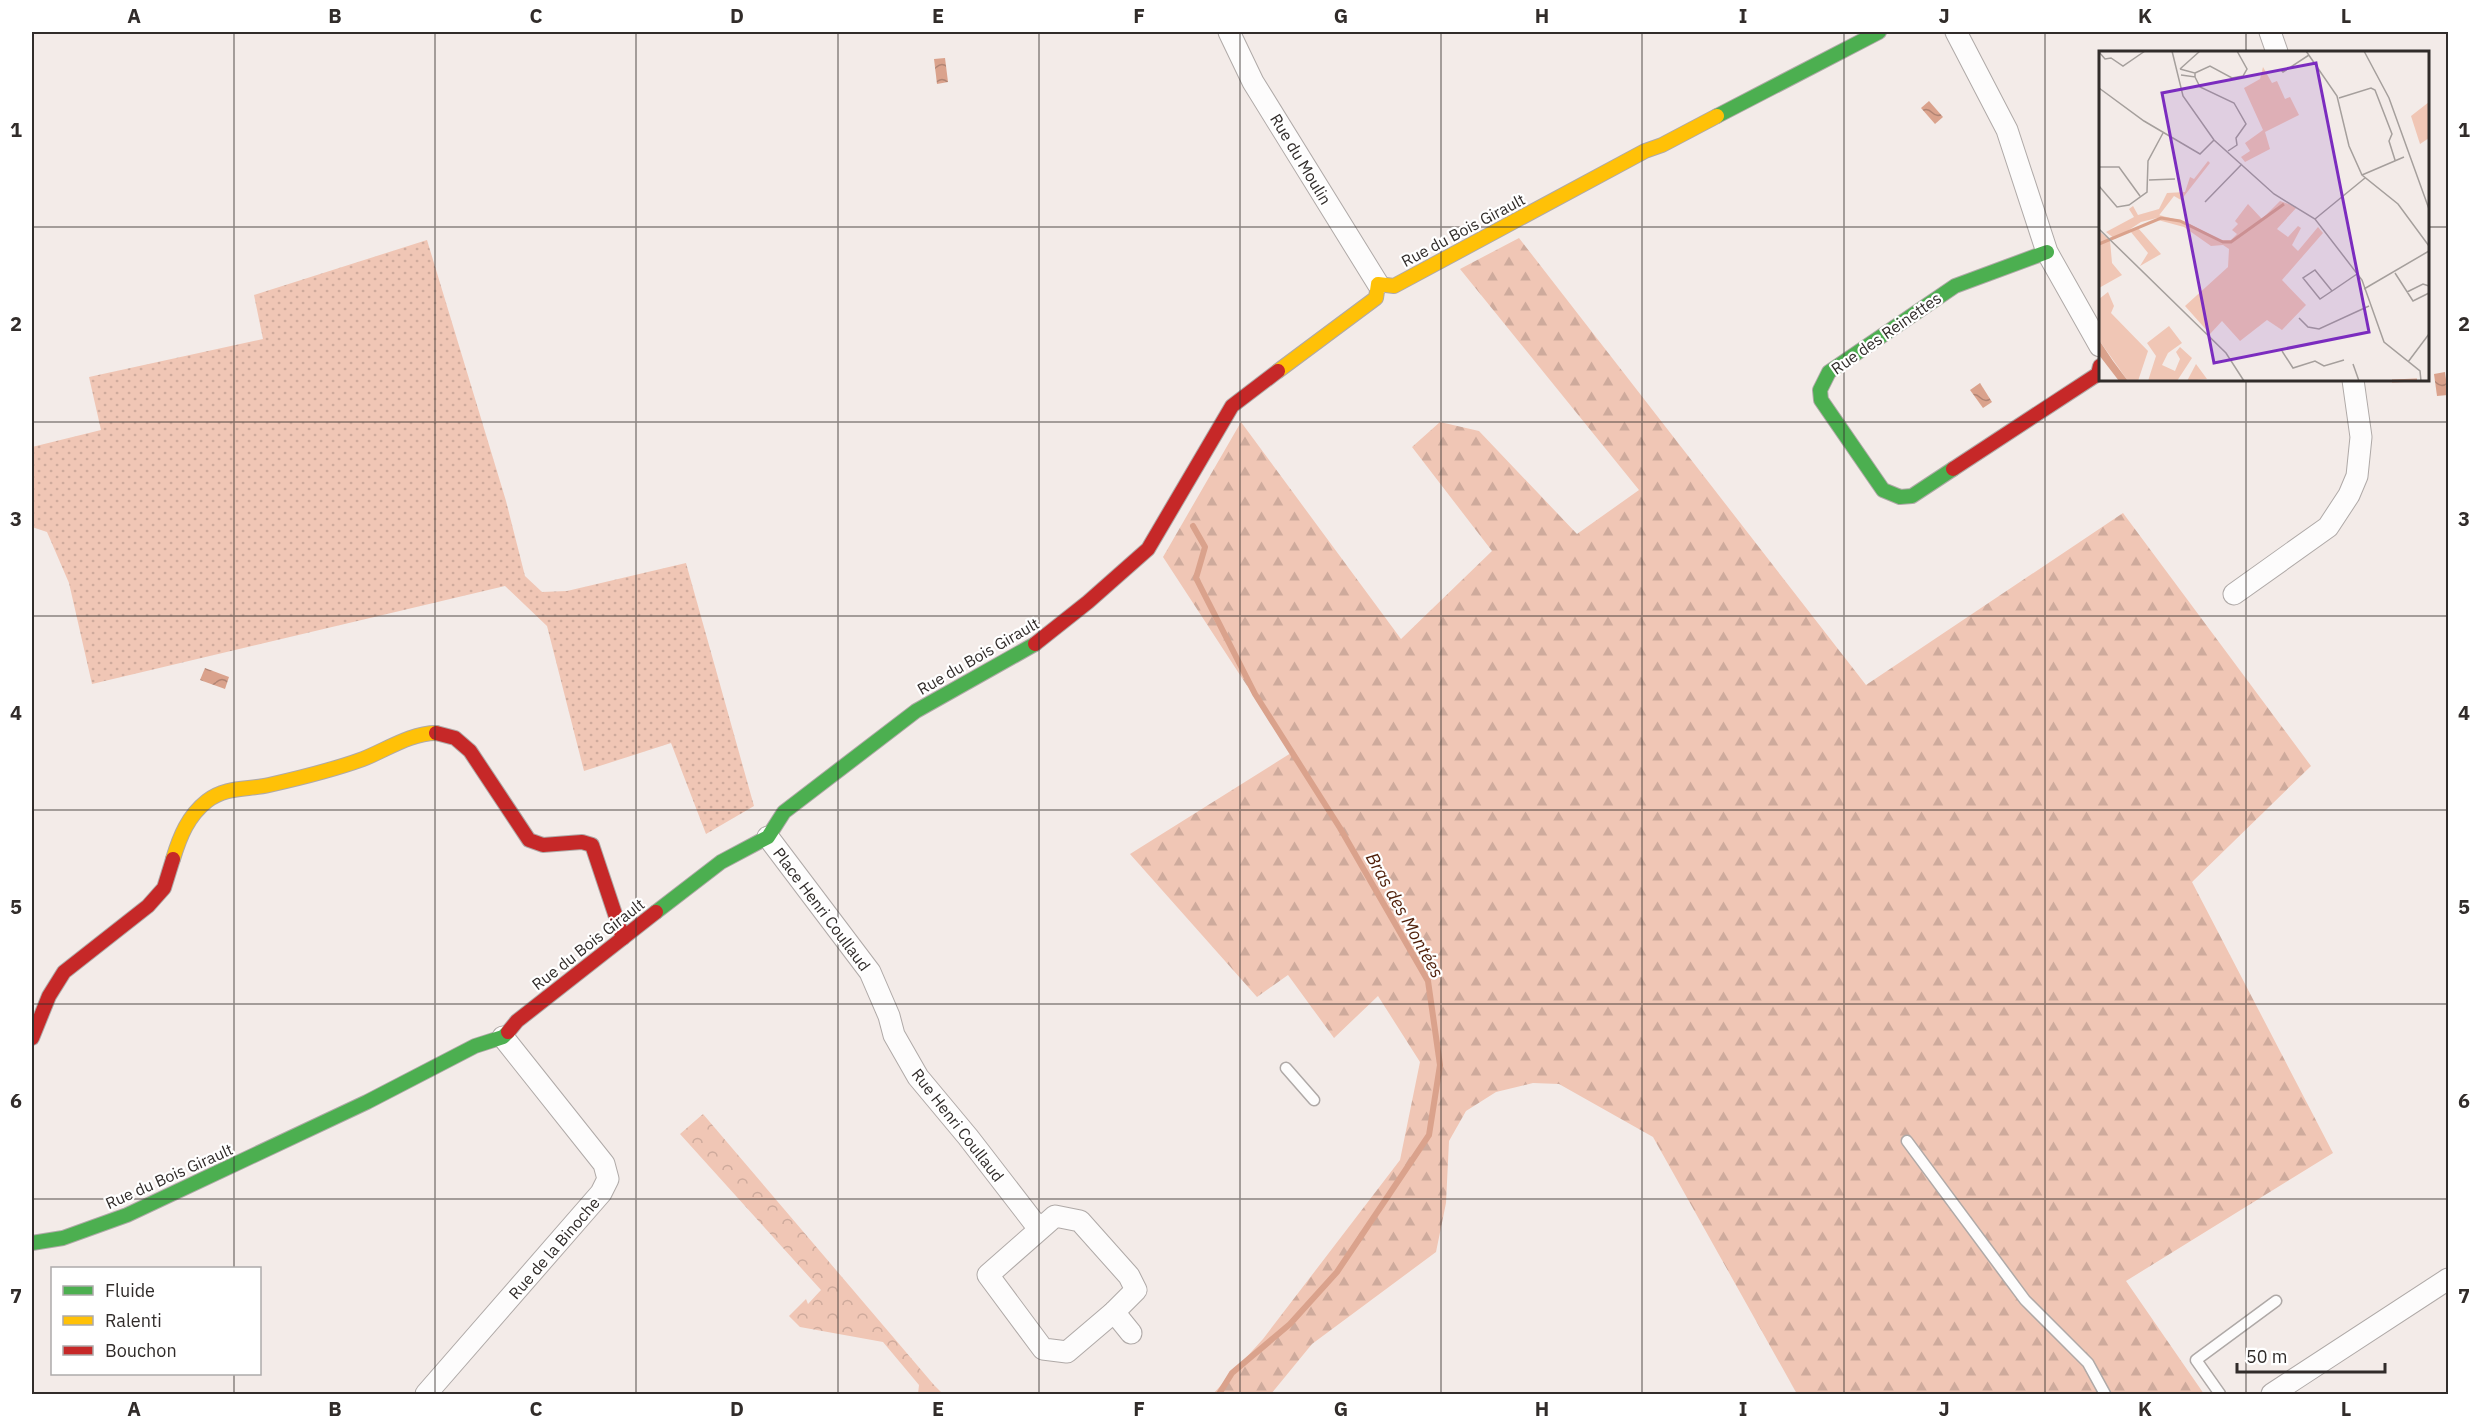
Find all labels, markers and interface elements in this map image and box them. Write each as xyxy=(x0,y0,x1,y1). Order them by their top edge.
text: A xyxy=(127,2,141,29)
text: B xyxy=(328,2,342,29)
text: C xyxy=(529,2,543,29)
text: D xyxy=(730,2,744,29)
text: E xyxy=(932,2,944,29)
text: F xyxy=(1133,2,1145,29)
text: G xyxy=(1334,2,1348,29)
text: H xyxy=(1535,2,1549,29)
text: I xyxy=(1739,2,1747,29)
text: J xyxy=(1938,2,1950,29)
text: K xyxy=(2138,2,2152,29)
text: L xyxy=(2341,2,2351,29)
inset map xyxy=(2099,51,2429,381)
street label: Rue du Moulin xyxy=(1266,110,1336,208)
text: 1 xyxy=(10,116,22,143)
text: 1 xyxy=(2458,116,2470,143)
street label: Rue du Bois Girault xyxy=(1398,189,1528,271)
street label: Rue des Reinettes xyxy=(1827,288,1945,378)
text: 2 xyxy=(10,310,22,337)
text: 2 xyxy=(2458,310,2470,337)
text: 3 xyxy=(10,505,22,532)
text: 3 xyxy=(2458,505,2470,532)
street label: Rue du Bois Girault xyxy=(913,613,1043,699)
text: 4 xyxy=(10,699,22,726)
text: 4 xyxy=(2458,699,2470,726)
street label: Place Henri Coullaud xyxy=(769,843,875,975)
water label: Bras des Montées xyxy=(1361,848,1449,982)
text: 5 xyxy=(10,893,22,920)
text: 5 xyxy=(2458,893,2470,920)
street label: Rue du Bois Girault xyxy=(528,894,648,994)
street label: Rue Henri Coullaud xyxy=(908,1064,1008,1186)
text: 6 xyxy=(10,1087,22,1114)
text: 6 xyxy=(2458,1087,2470,1114)
street label: Rue du Bois Girault xyxy=(102,1139,236,1213)
street label: Rue de la Binoche xyxy=(504,1193,604,1303)
legend xyxy=(51,1267,261,1375)
text: Fluide xyxy=(105,1279,155,1302)
text: 7 xyxy=(10,1282,22,1309)
text: 7 xyxy=(2458,1282,2470,1309)
text: Ralenti xyxy=(105,1309,162,1332)
scale bar xyxy=(2237,1336,2386,1374)
text: Bouchon xyxy=(105,1339,177,1362)
text: 50 m xyxy=(2246,1345,2288,1368)
text: A xyxy=(127,1395,141,1422)
text: B xyxy=(328,1395,342,1422)
text: C xyxy=(529,1395,543,1422)
text: D xyxy=(730,1395,744,1422)
text: E xyxy=(932,1395,944,1422)
text: F xyxy=(1133,1395,1145,1422)
text: G xyxy=(1334,1395,1348,1422)
text: H xyxy=(1535,1395,1549,1422)
text: I xyxy=(1739,1395,1747,1422)
text: J xyxy=(1938,1395,1950,1422)
text: K xyxy=(2138,1395,2152,1422)
text: L xyxy=(2341,1395,2351,1422)

